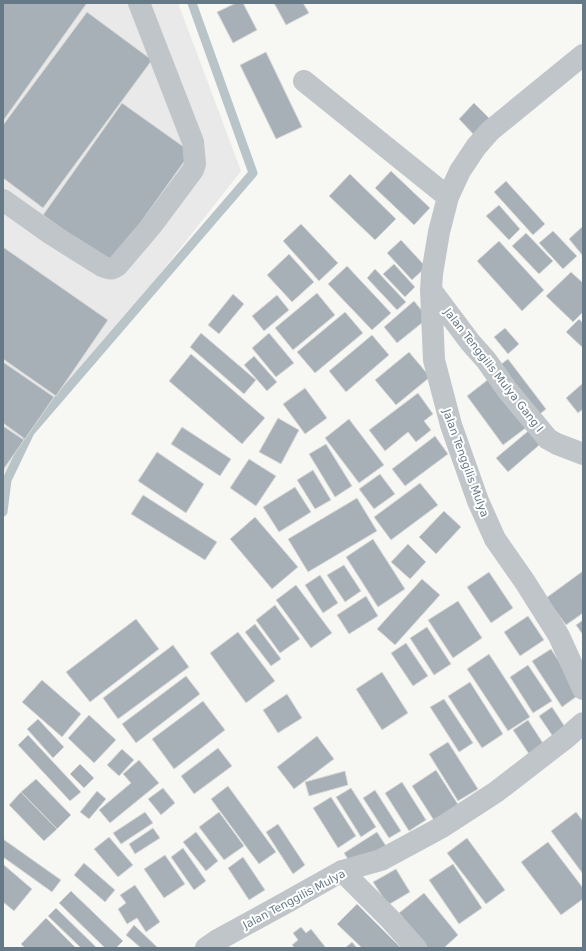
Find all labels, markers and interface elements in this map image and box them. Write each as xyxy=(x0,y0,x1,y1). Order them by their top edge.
street label: Jalan Tenggilis Mulya Gang I xyxy=(441,305,546,435)
street label: Jalan Tenggilis Mulya xyxy=(440,406,491,519)
street label: Jalan Tenggilis Mulya xyxy=(240,867,348,932)

